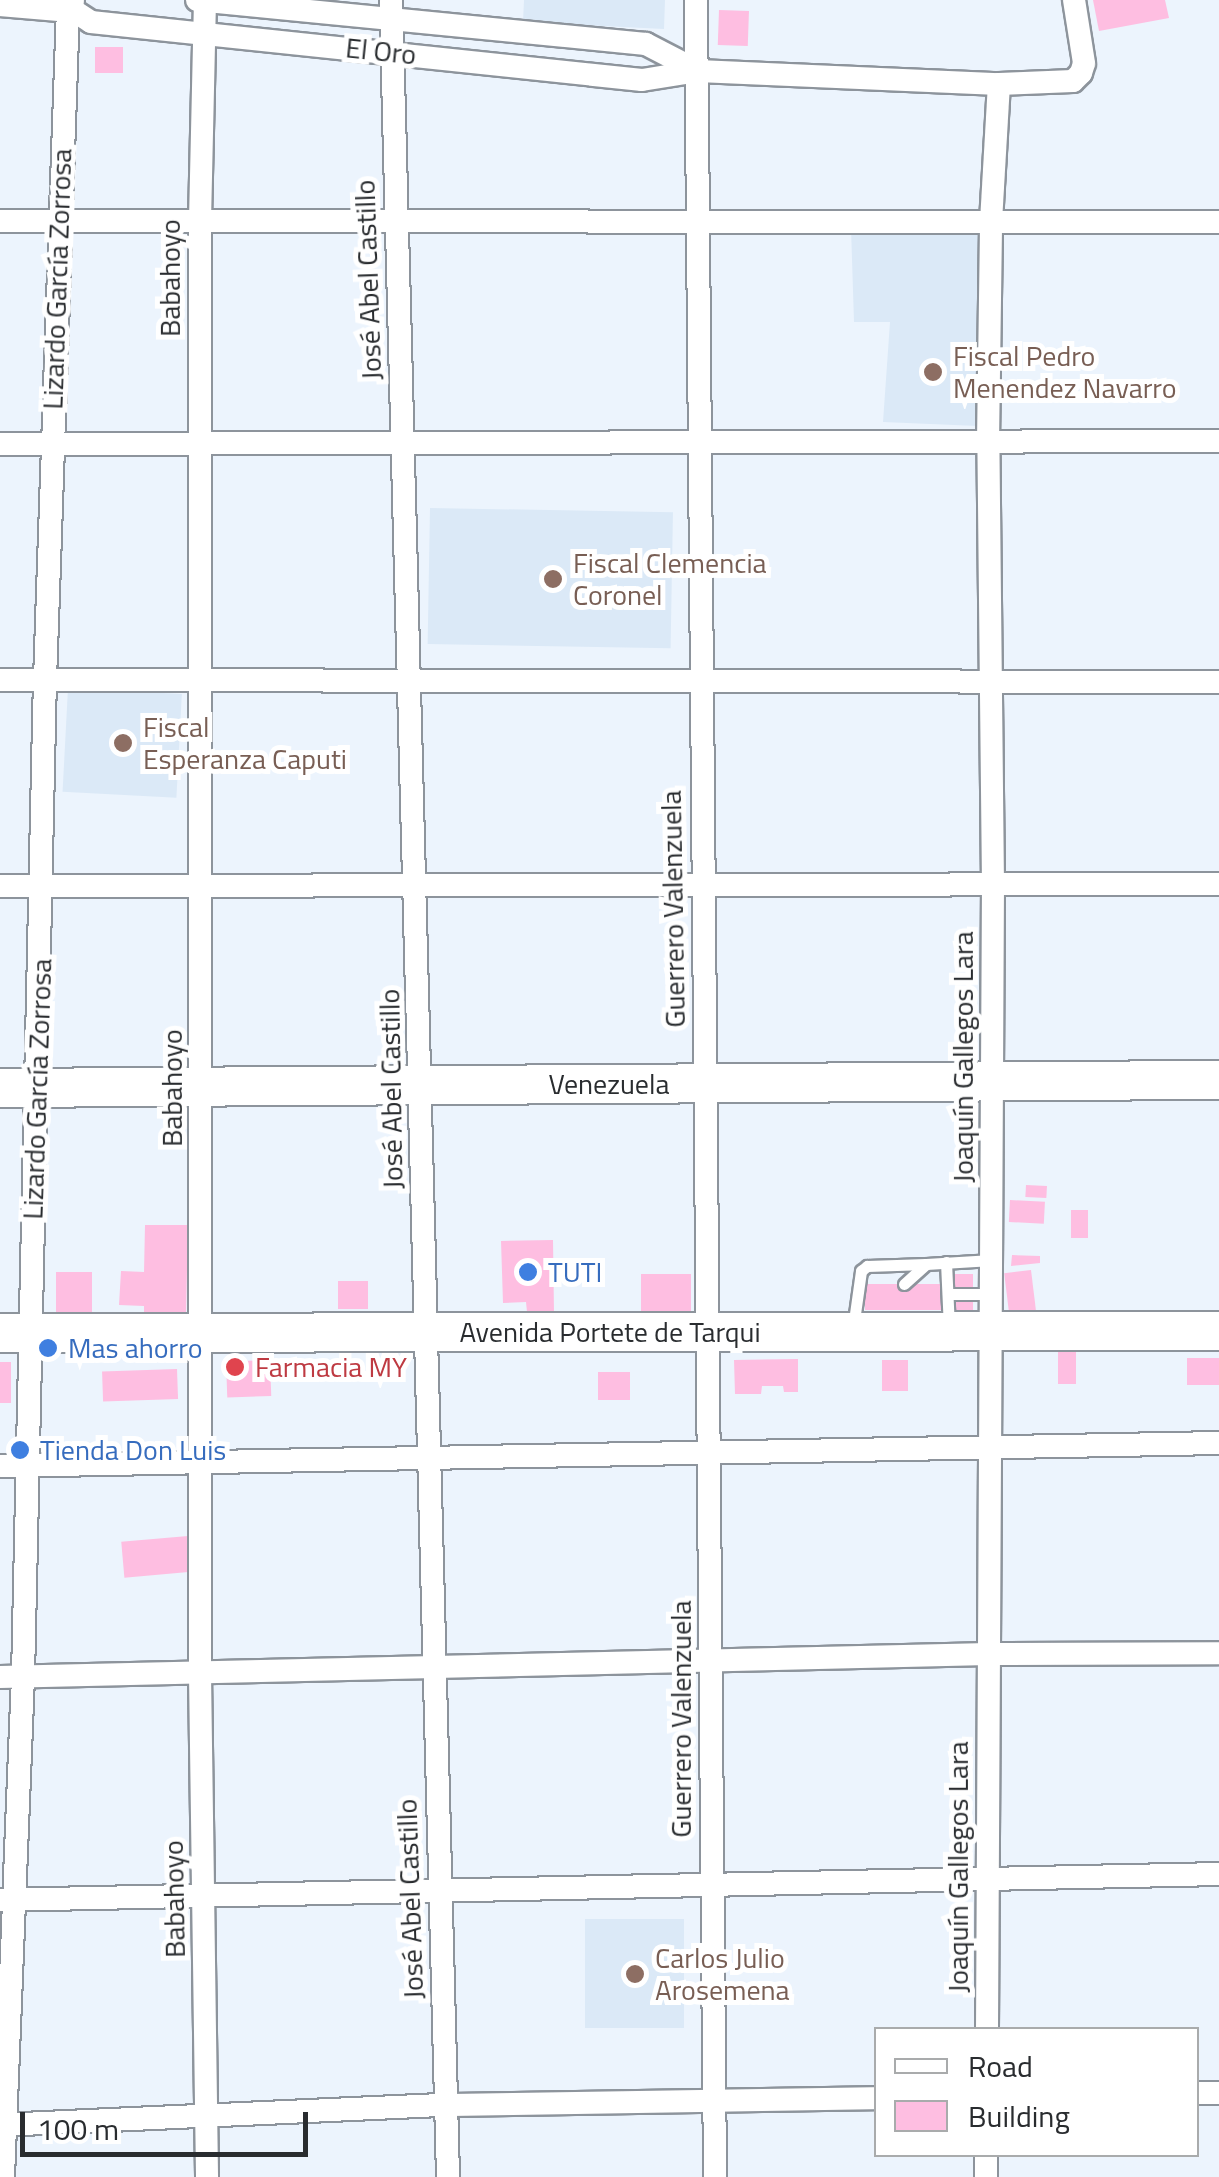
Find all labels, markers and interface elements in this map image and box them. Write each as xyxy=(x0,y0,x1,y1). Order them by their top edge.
street label: El Oro xyxy=(344,31,418,71)
street label: Lizardo García Zorrosa xyxy=(36,148,78,410)
street label: José Abel Castillo xyxy=(348,179,388,381)
street label: Babahoyo xyxy=(153,219,187,337)
place label: Fiscal Pedro Menendez Navarro xyxy=(953,339,1177,405)
marker: Fiscal Pedro Menendez Navarro xyxy=(922,361,944,383)
place label: Fiscal Clemencia Coronel xyxy=(573,546,767,612)
marker: Fiscal Clemencia Coronel xyxy=(542,568,564,590)
place label: Fiscal Esperanza Caputi xyxy=(143,710,347,776)
marker: Fiscal Esperanza Caputi xyxy=(112,732,134,754)
street label: Guerrero Valenzuela xyxy=(654,790,692,1028)
street label: Joaquín Gallegos Lara xyxy=(946,931,980,1183)
street label: Lizardo García Zorrosa xyxy=(16,958,58,1220)
street label: José Abel Castillo xyxy=(372,989,410,1189)
street label: Babahoyo xyxy=(155,1029,189,1147)
street label: Venezuela xyxy=(549,1067,669,1101)
place label: TUTI xyxy=(548,1255,602,1289)
marker: TUTI xyxy=(517,1261,539,1283)
street label: Avenida Portete de Tarqui xyxy=(459,1315,761,1349)
place label: Mas ahorro xyxy=(68,1331,202,1365)
marker: Mas ahorro xyxy=(37,1337,59,1359)
place label: Farmacia MY xyxy=(255,1350,407,1384)
marker: Farmacia MY xyxy=(224,1356,246,1378)
place label: Tienda Don Luis xyxy=(40,1433,226,1467)
marker: Tienda Don Luis xyxy=(9,1439,31,1461)
street label: Guerrero Valenzuela xyxy=(664,1600,698,1838)
street label: Joaquín Gallegos Lara xyxy=(941,1741,975,1993)
street label: José Abel Castillo xyxy=(390,1798,430,2000)
street label: Babahoyo xyxy=(156,1840,192,1958)
place label: Carlos Julio Arosemena xyxy=(655,1941,790,2007)
marker: Carlos Julio Arosemena xyxy=(624,1963,646,1985)
legend xyxy=(874,2027,1199,2157)
text: Road xyxy=(968,2043,1033,2089)
scale bar xyxy=(25,2092,312,2154)
text: Building xyxy=(968,2093,1070,2139)
text: 100 m xyxy=(37,2106,119,2152)

